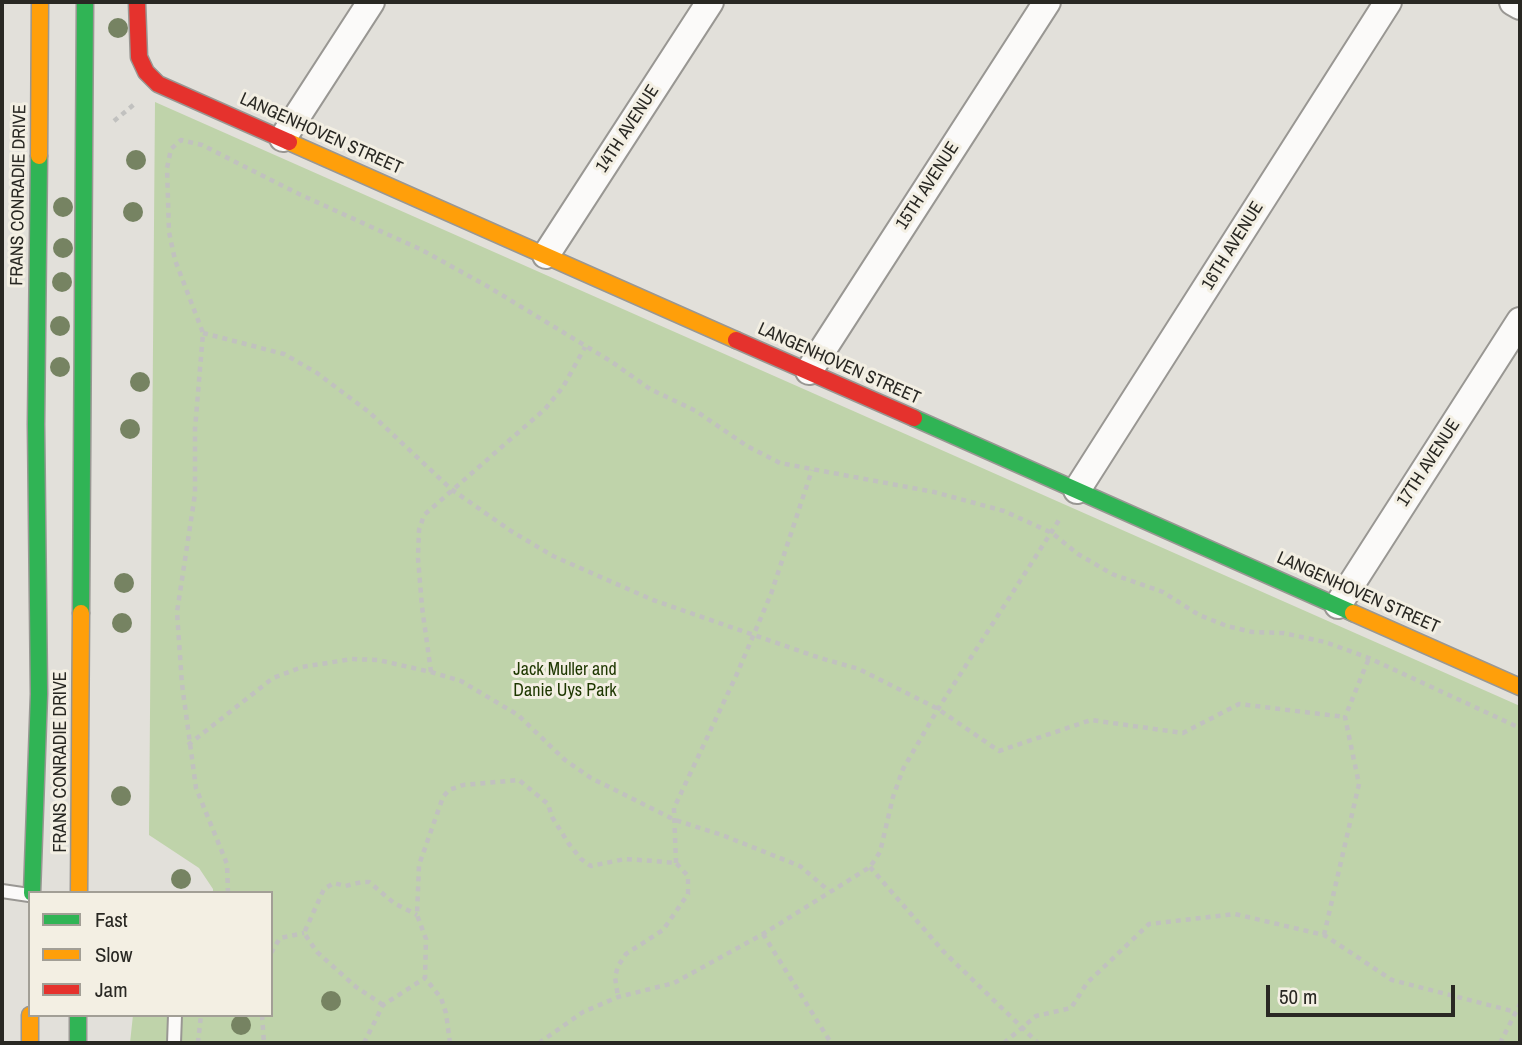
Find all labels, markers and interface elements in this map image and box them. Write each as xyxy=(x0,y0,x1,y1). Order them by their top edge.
street label: 14TH AVENUE xyxy=(592,81,664,177)
street label: LANGENHOVEN STREET xyxy=(236,88,406,180)
street label: FRANS CONRADIE DRIVE xyxy=(7,104,31,286)
street label: 15TH AVENUE xyxy=(892,138,964,234)
street label: 16TH AVENUE xyxy=(1197,198,1269,294)
street label: LANGENHOVEN STREET xyxy=(754,318,924,410)
street label: 17TH AVENUE xyxy=(1393,415,1465,511)
street label: LANGENHOVEN STREET xyxy=(1273,547,1443,639)
park label: Jack Muller and Danie Uys Park xyxy=(513,659,617,702)
street label: FRANS CONRADIE DRIVE xyxy=(50,671,72,853)
legend xyxy=(28,891,273,1017)
text: Fast xyxy=(95,905,128,934)
text: Slow xyxy=(95,940,132,969)
scale bar xyxy=(1270,972,1459,1016)
text: Jam xyxy=(95,975,128,1004)
text: 50 m xyxy=(1279,982,1317,1011)

